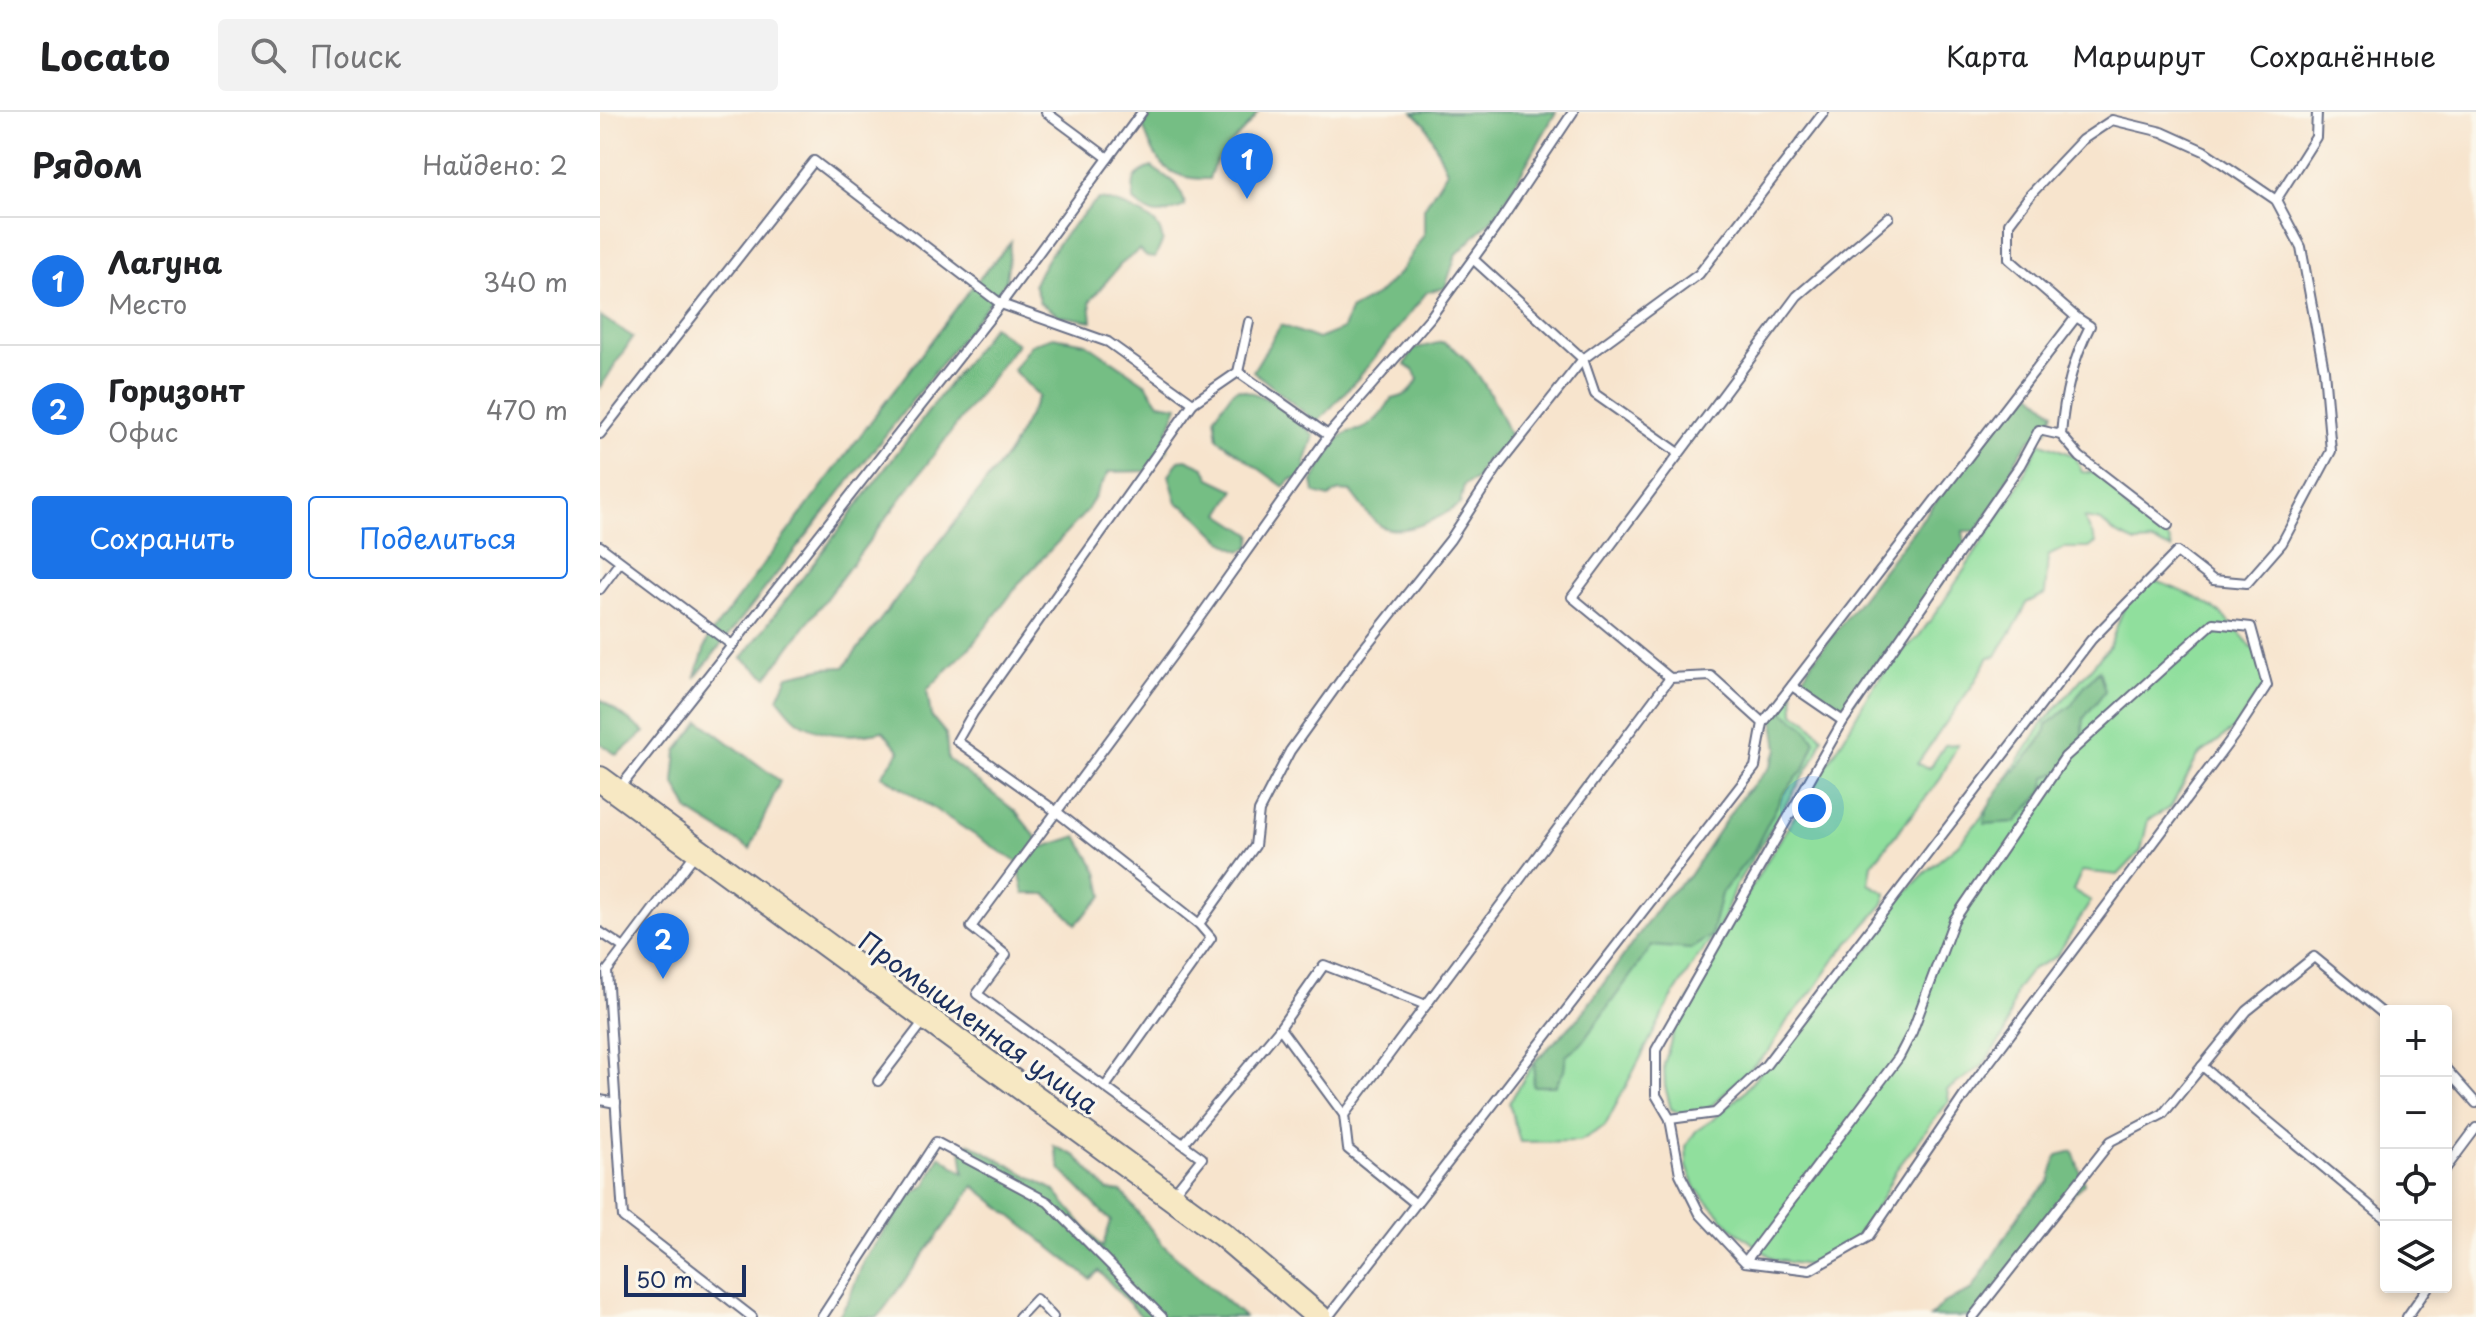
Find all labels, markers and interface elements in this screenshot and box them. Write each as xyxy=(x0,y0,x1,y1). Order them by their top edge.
search box xyxy=(218,19,778,91)
text: Locato xyxy=(40,27,170,84)
icon: search xyxy=(246,33,290,77)
text: Поиск xyxy=(310,33,401,78)
text: Карта xyxy=(1946,34,2028,77)
text: Маршрут xyxy=(2072,34,2205,77)
text: Сохранённые xyxy=(2249,34,2436,77)
pin: 1 xyxy=(1221,133,1273,199)
text: Рядом xyxy=(32,138,143,190)
text: Найдено: 2 xyxy=(422,145,568,184)
text: Лагуна xyxy=(108,239,222,284)
text: 1 xyxy=(52,262,64,301)
text: 340 m xyxy=(483,262,568,301)
text: Место xyxy=(108,284,187,323)
text: Горизонт xyxy=(108,367,244,412)
text: 2 xyxy=(49,390,67,429)
text: 470 m xyxy=(486,390,568,429)
text: Офис xyxy=(108,412,178,451)
button: Сохранить xyxy=(32,496,292,579)
button: Поделиться xyxy=(308,496,568,579)
your location xyxy=(1792,788,1832,828)
pin: 2 xyxy=(637,913,689,979)
street label: Промышленная улица xyxy=(851,921,1108,1123)
map controls xyxy=(2380,1005,2452,1293)
button: + xyxy=(2380,1005,2452,1077)
button: − xyxy=(2380,1077,2452,1149)
button: locate xyxy=(2380,1149,2452,1221)
button: layers xyxy=(2380,1221,2452,1293)
scale bar xyxy=(624,1261,746,1297)
text: 50 m xyxy=(636,1262,693,1295)

